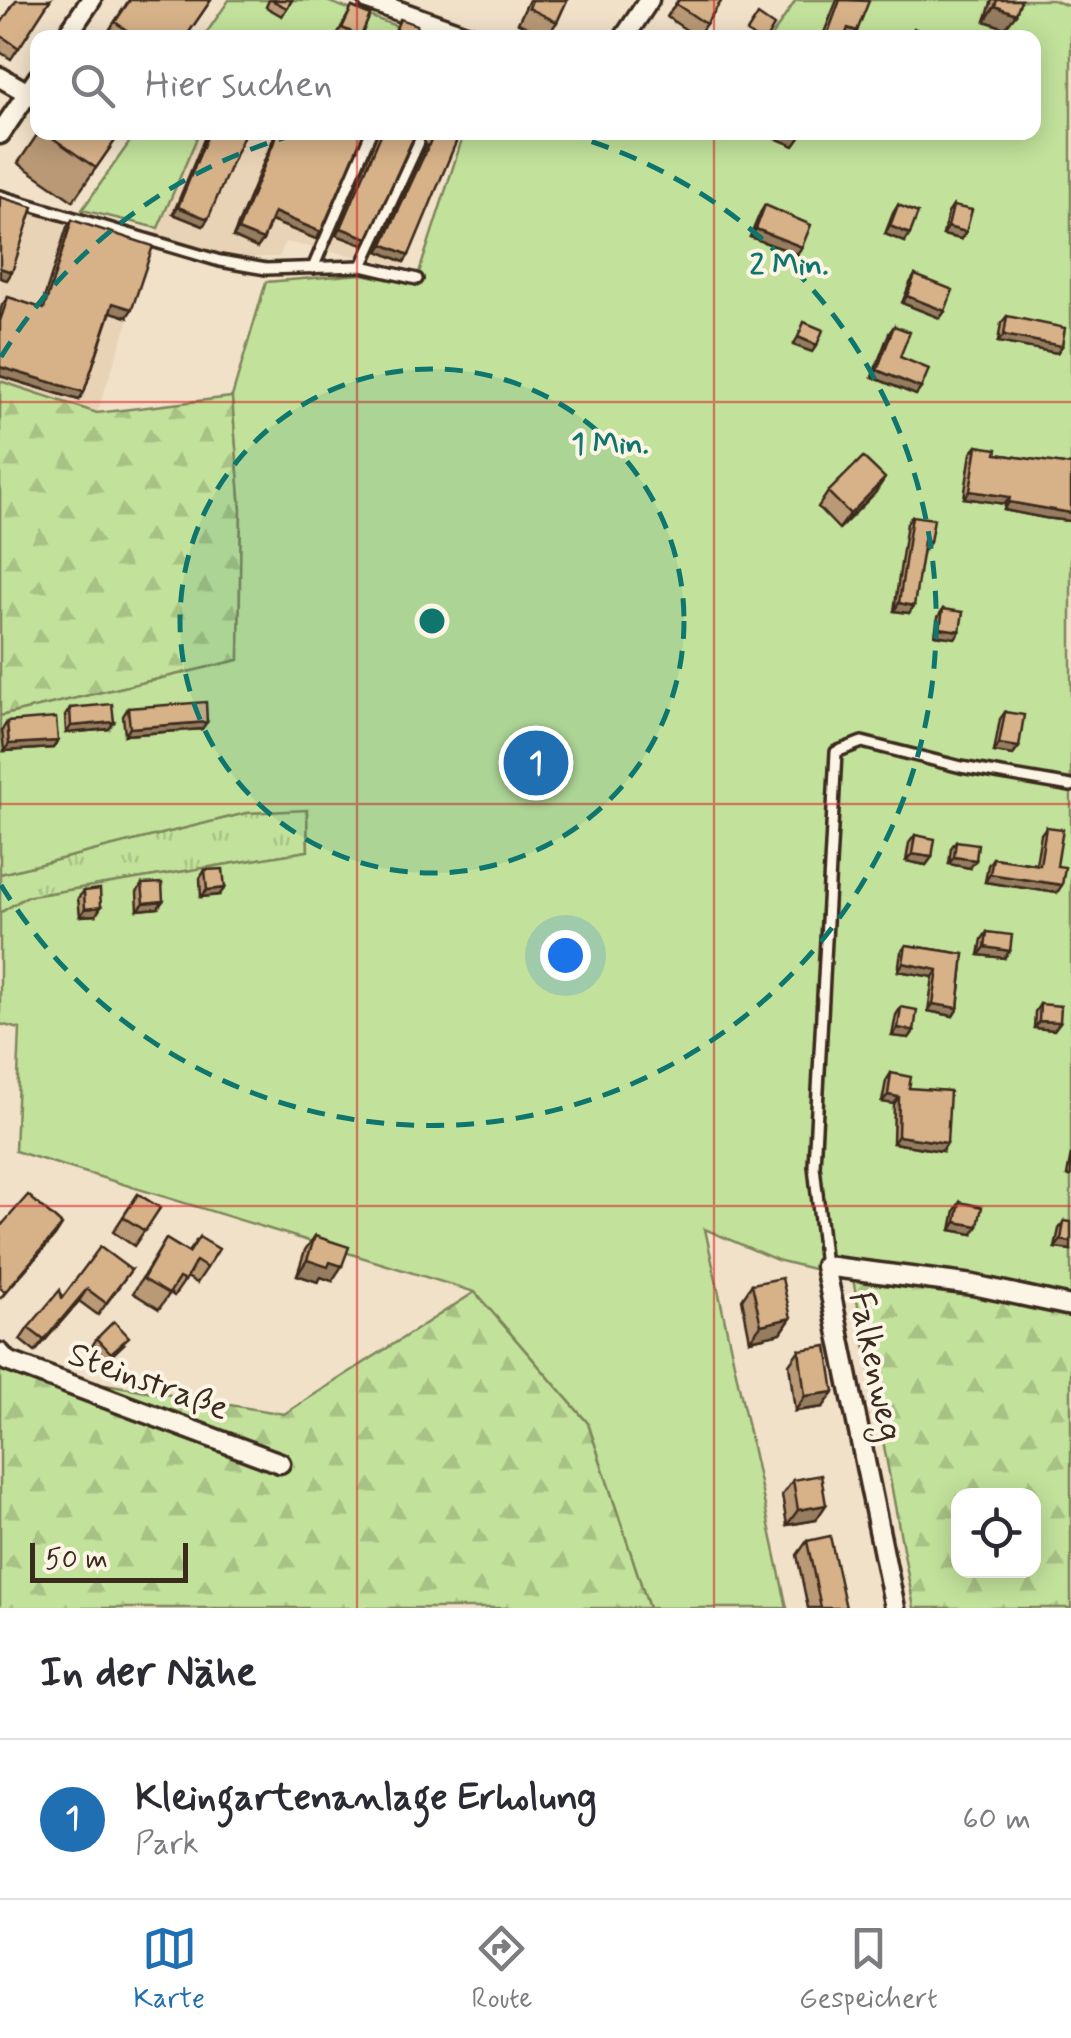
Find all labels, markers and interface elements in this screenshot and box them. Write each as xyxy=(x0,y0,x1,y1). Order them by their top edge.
search box xyxy=(30,30,1041,140)
icon: search xyxy=(65,58,120,113)
text: Hier suchen xyxy=(145,61,333,110)
text: 2 Min. xyxy=(749,246,829,285)
text: 1 Min. xyxy=(571,425,649,464)
centre of rings xyxy=(414,603,450,639)
pin: 1 xyxy=(504,726,568,800)
your location xyxy=(540,930,591,981)
street label: Falkenweg xyxy=(834,1287,913,1446)
street label: Steinstraße xyxy=(62,1332,235,1432)
map controls xyxy=(951,1488,1041,1578)
button: locate xyxy=(951,1488,1041,1578)
scale bar xyxy=(30,1538,188,1582)
text: 50 m xyxy=(45,1542,108,1579)
text: In der Nähe xyxy=(40,1646,257,1701)
text: Kleingartenanlage Erholung xyxy=(135,1774,597,1823)
text: 1 xyxy=(65,1798,80,1840)
text: 60 m xyxy=(962,1798,1031,1840)
text: Park xyxy=(135,1823,199,1865)
tab: Karte xyxy=(133,1921,205,2018)
tab: Route xyxy=(471,1921,532,2018)
tab: Gespeichert xyxy=(799,1921,938,2018)

